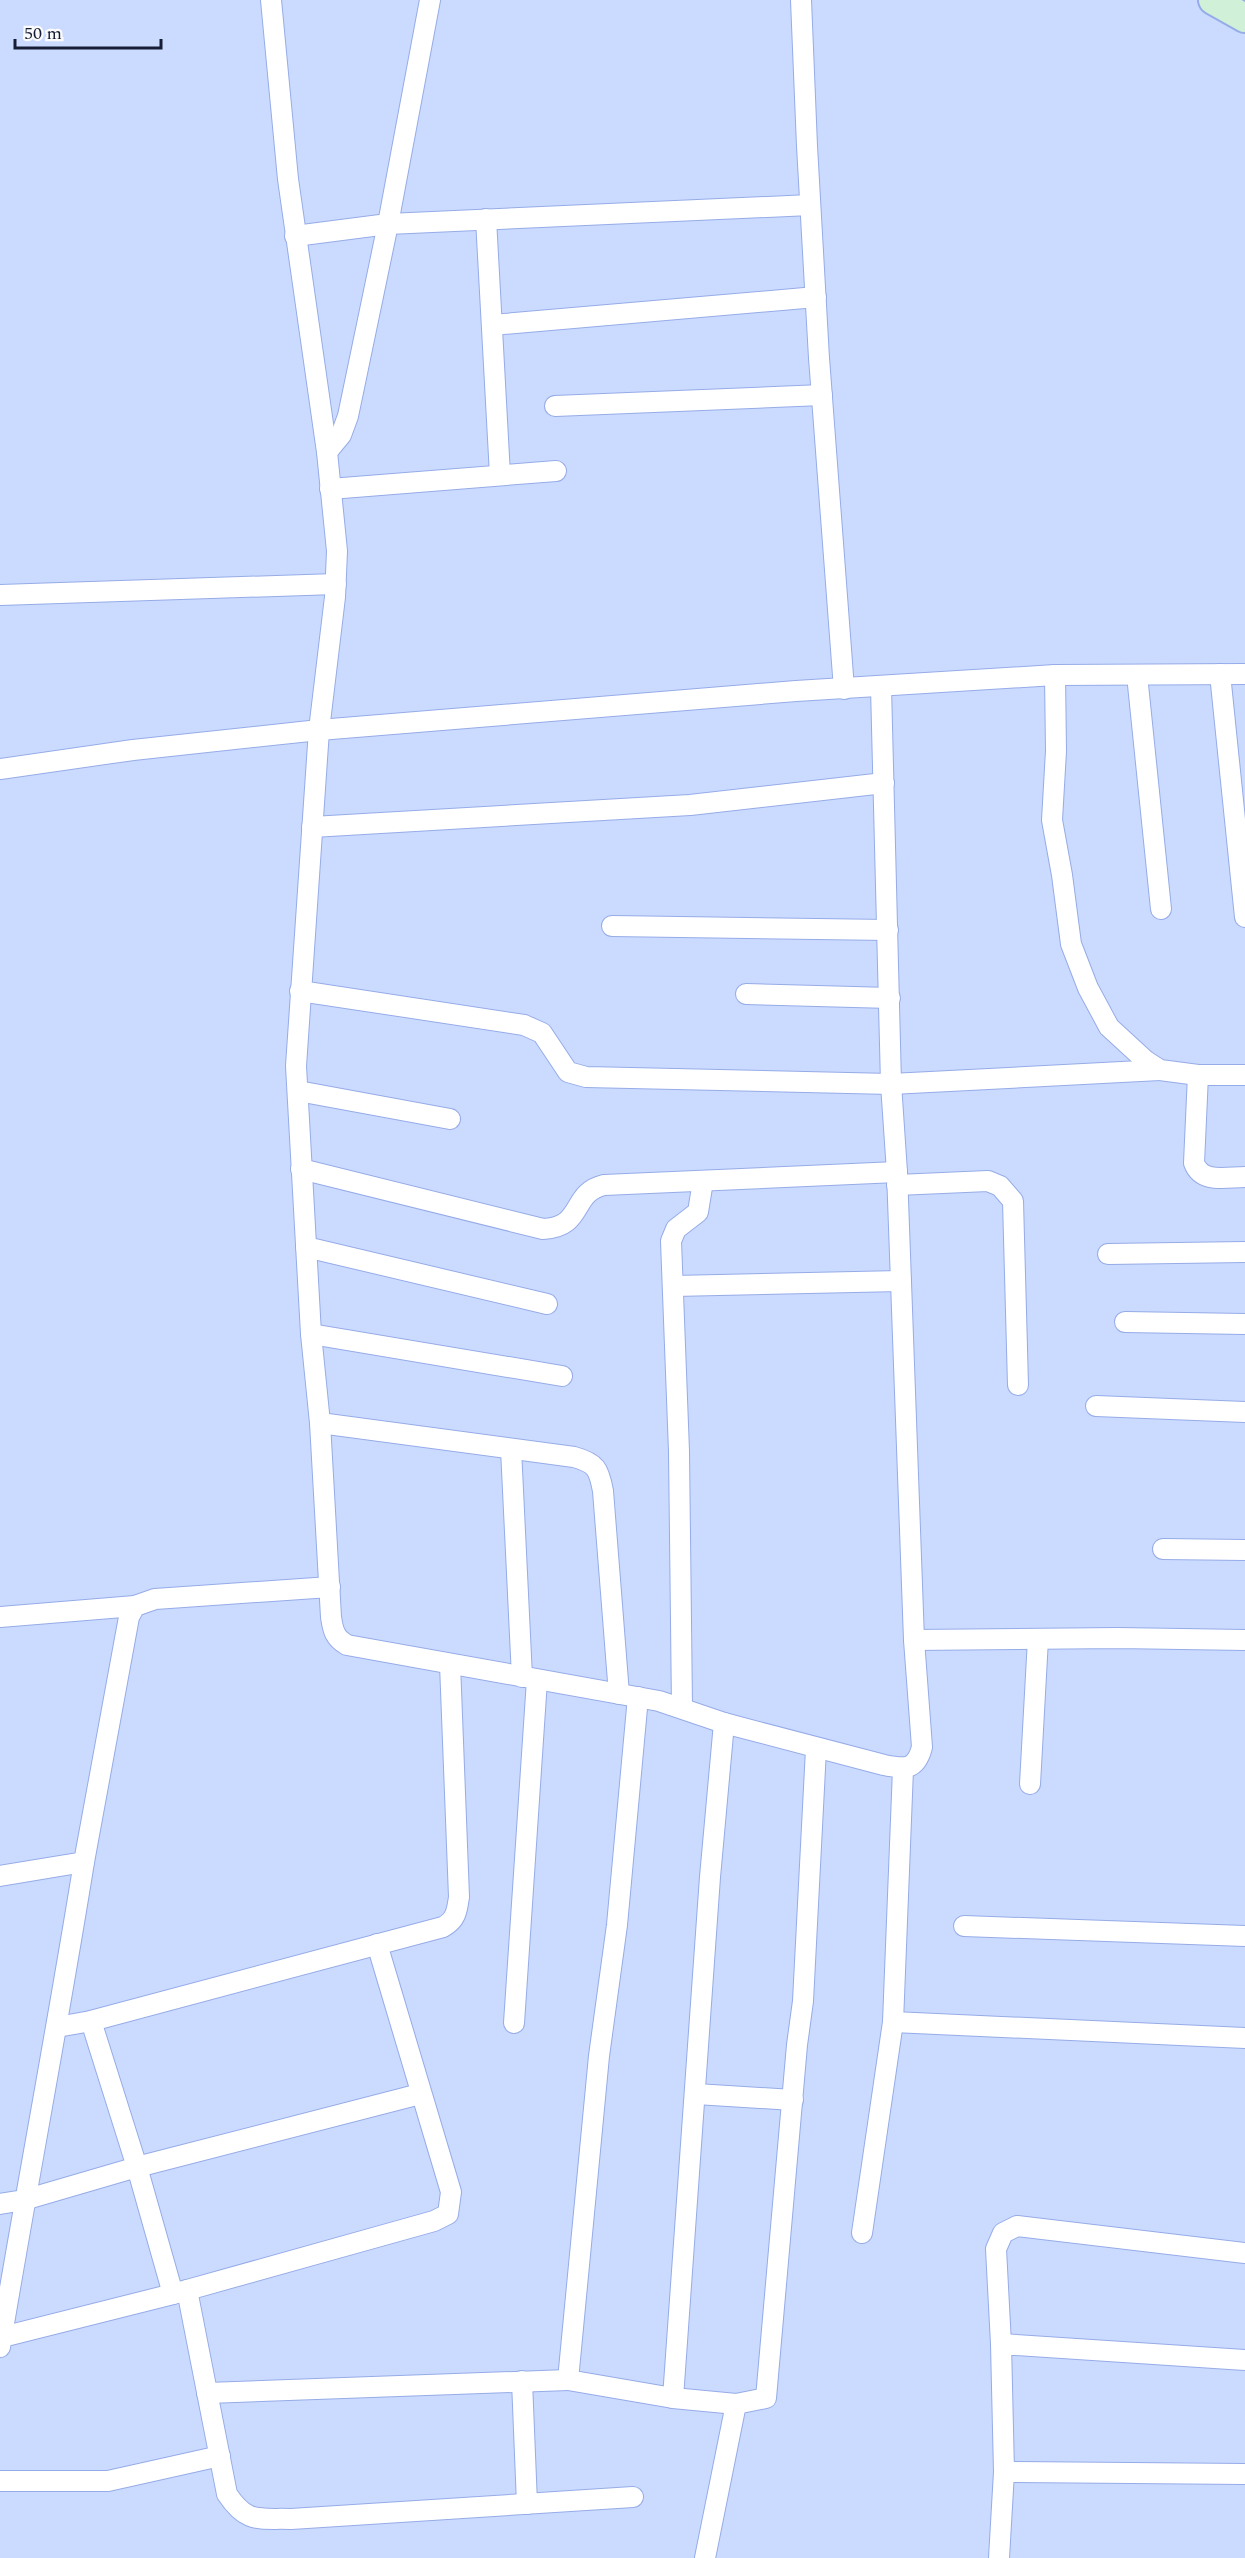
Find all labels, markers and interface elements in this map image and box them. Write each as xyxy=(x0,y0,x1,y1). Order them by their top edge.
scale bar xyxy=(15,12,160,50)
text: 50 m xyxy=(24,20,62,47)

